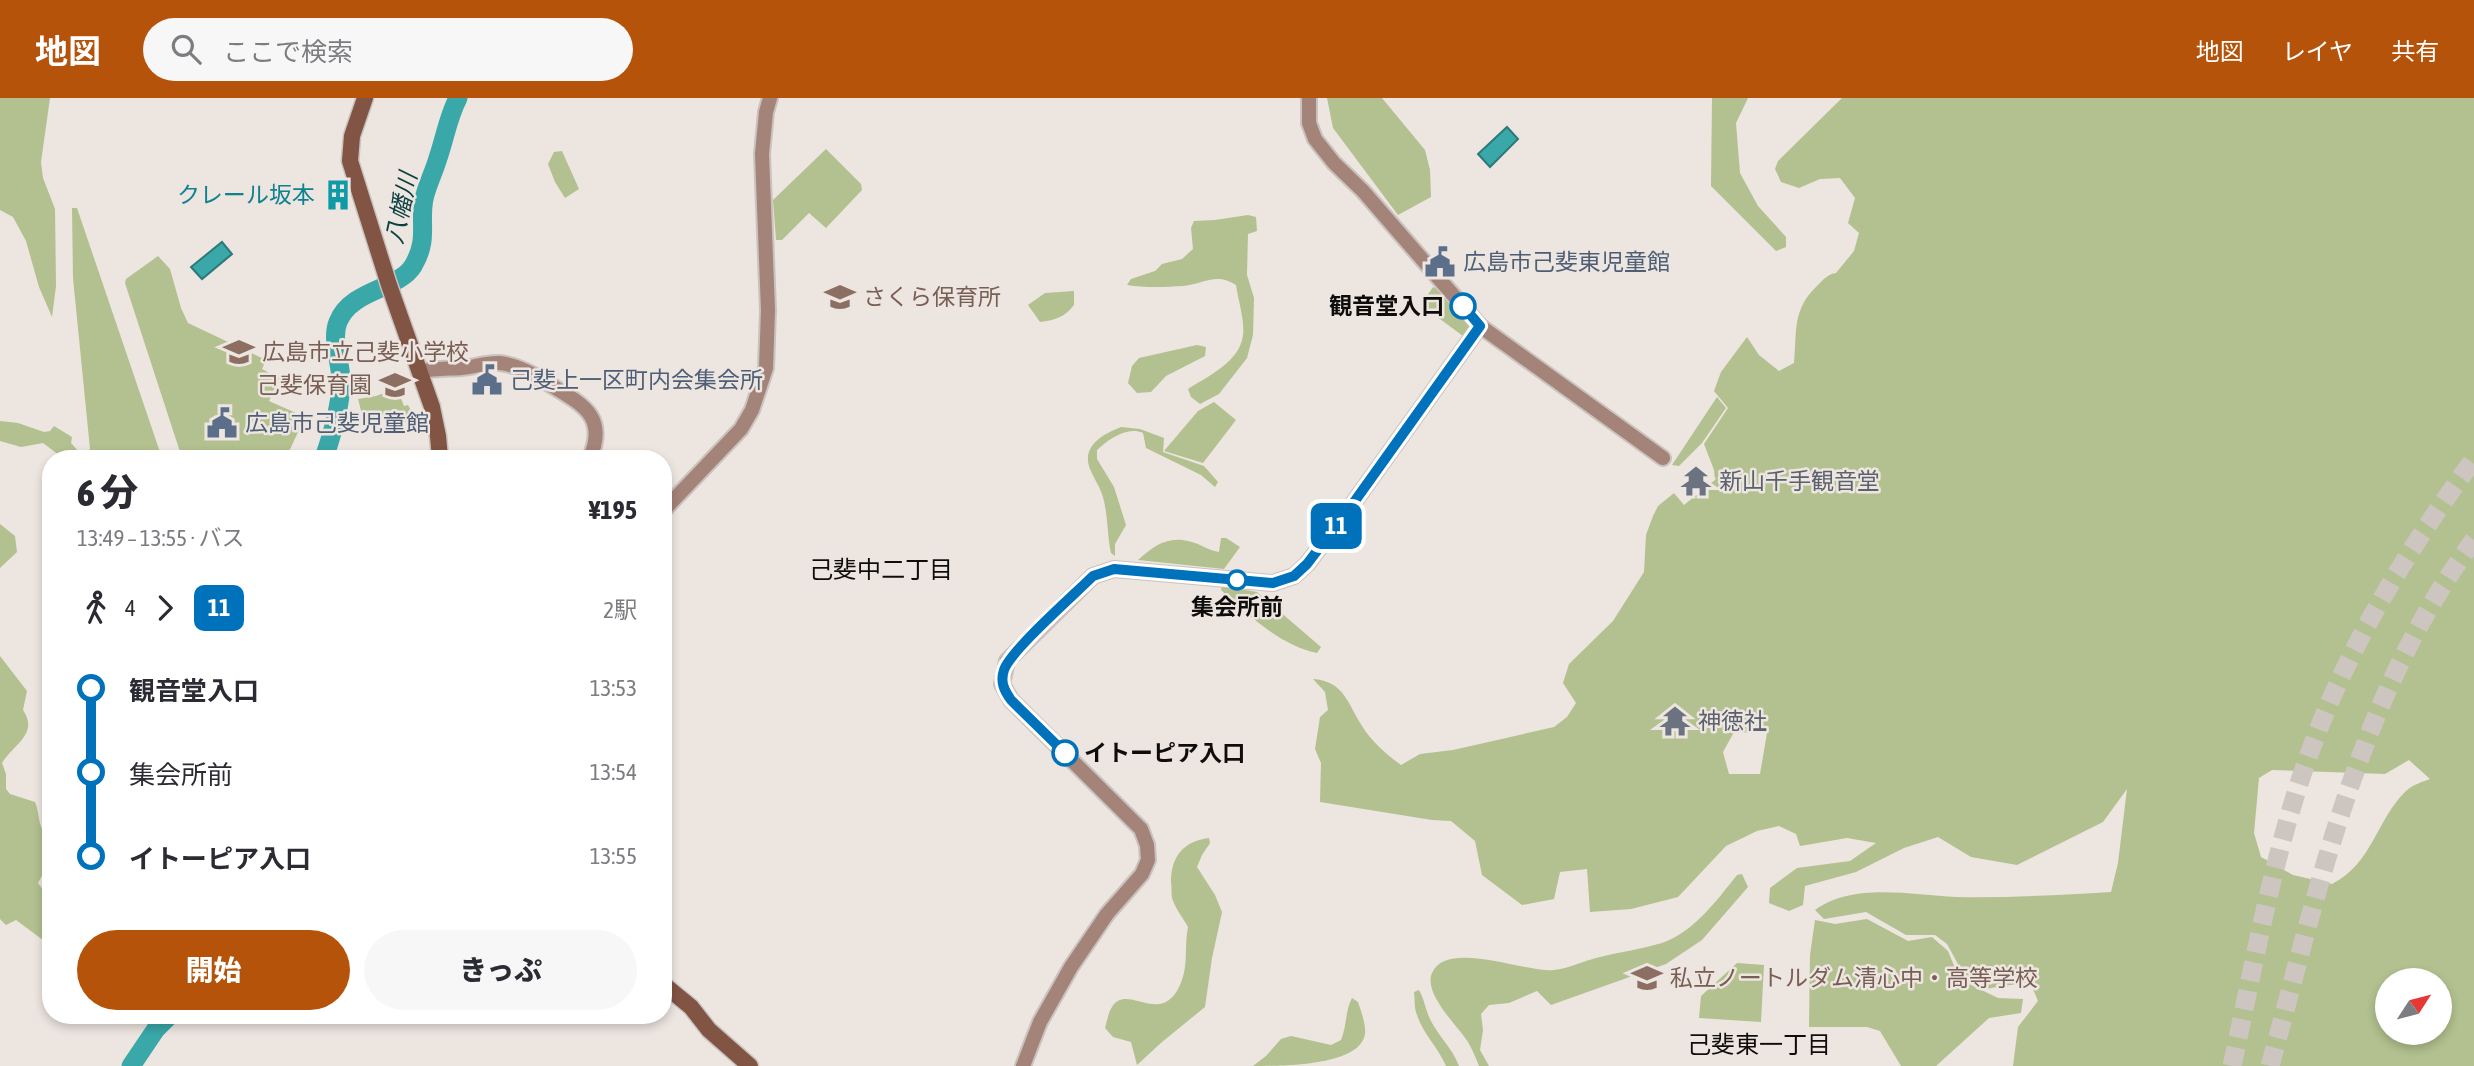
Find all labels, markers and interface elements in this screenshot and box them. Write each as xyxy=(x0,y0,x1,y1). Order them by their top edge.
search box xyxy=(143,18,633,81)
icon: search xyxy=(167,30,205,68)
text: 地図 xyxy=(35,32,101,70)
text: ここで検索 xyxy=(223,37,353,67)
text: 地図 xyxy=(2196,38,2244,65)
text: レイヤ xyxy=(2282,38,2353,65)
text: 共有 xyxy=(2391,38,2439,65)
water label: 八幡川 xyxy=(380,167,422,246)
building icon: クレール坂本 xyxy=(321,178,355,212)
place label: クレール坂本 xyxy=(177,182,315,208)
public building icon: 広島市己斐東児童館 xyxy=(1423,245,1457,279)
place label: 広島市己斐東児童館 xyxy=(1463,249,1670,275)
school or university icon: さくら保育所 xyxy=(823,280,857,314)
place label: さくら保育所 xyxy=(863,284,1001,310)
place label: 観音堂入口 xyxy=(1329,293,1444,319)
marker: 観音堂入口 xyxy=(1450,293,1476,319)
school or university icon: 広島市立己斐小学校 xyxy=(222,335,256,369)
place label: 広島市立己斐小学校 xyxy=(262,339,469,365)
public building icon: 己斐上一区町内会集会所 xyxy=(470,363,504,397)
place label: 己斐上一区町内会集会所 xyxy=(510,367,763,393)
school or university icon: 己斐保育園 xyxy=(378,368,412,402)
place label: 己斐保育園 xyxy=(257,372,372,398)
public building icon: 広島市己斐児童館 xyxy=(205,406,239,440)
place label: 広島市己斐児童館 xyxy=(245,410,429,436)
temple icon: 新山千手観音堂 xyxy=(1679,464,1713,498)
place label: 新山千手観音堂 xyxy=(1719,468,1880,494)
text: 6 分 xyxy=(77,471,138,514)
text: ¥195 xyxy=(589,495,637,525)
line badge: 11 xyxy=(1304,503,1368,549)
text: 11 xyxy=(1325,512,1347,539)
text: 13:49 – 13:55 · バス xyxy=(77,525,244,551)
district label: 己斐中二丁目 xyxy=(809,556,953,583)
marker: 集会所前 xyxy=(1227,570,1247,590)
icon: walk xyxy=(77,589,115,627)
icon: forward xyxy=(146,589,184,627)
text: 11 xyxy=(208,594,230,621)
place label: 集会所前 xyxy=(1191,594,1283,620)
text: 4 xyxy=(125,595,136,621)
text: 2駅 xyxy=(603,597,637,623)
text: 13:53 xyxy=(590,675,637,701)
text: 観音堂入口 xyxy=(129,676,259,706)
temple icon: 神徳社 xyxy=(1658,704,1692,738)
place label: 神徳社 xyxy=(1698,708,1767,734)
marker: イトーピア入口 xyxy=(1052,740,1078,766)
place label: イトーピア入口 xyxy=(1084,740,1245,766)
text: 13:54 xyxy=(590,759,637,785)
text: 集会所前 xyxy=(129,760,233,790)
text: 13:55 xyxy=(590,843,637,869)
text: イトーピア入口 xyxy=(129,844,311,874)
button: 開始 xyxy=(77,930,350,1010)
button: きっぷ xyxy=(364,930,637,1010)
school or university icon: 私立ノートルダム清心中・高等学校 xyxy=(1630,961,1664,995)
place label: 私立ノートルダム清心中・高等学校 xyxy=(1670,965,2038,991)
north arrow xyxy=(2375,968,2452,1045)
map controls xyxy=(2375,968,2452,1045)
district label: 己斐東一丁目 xyxy=(1687,1031,1831,1058)

